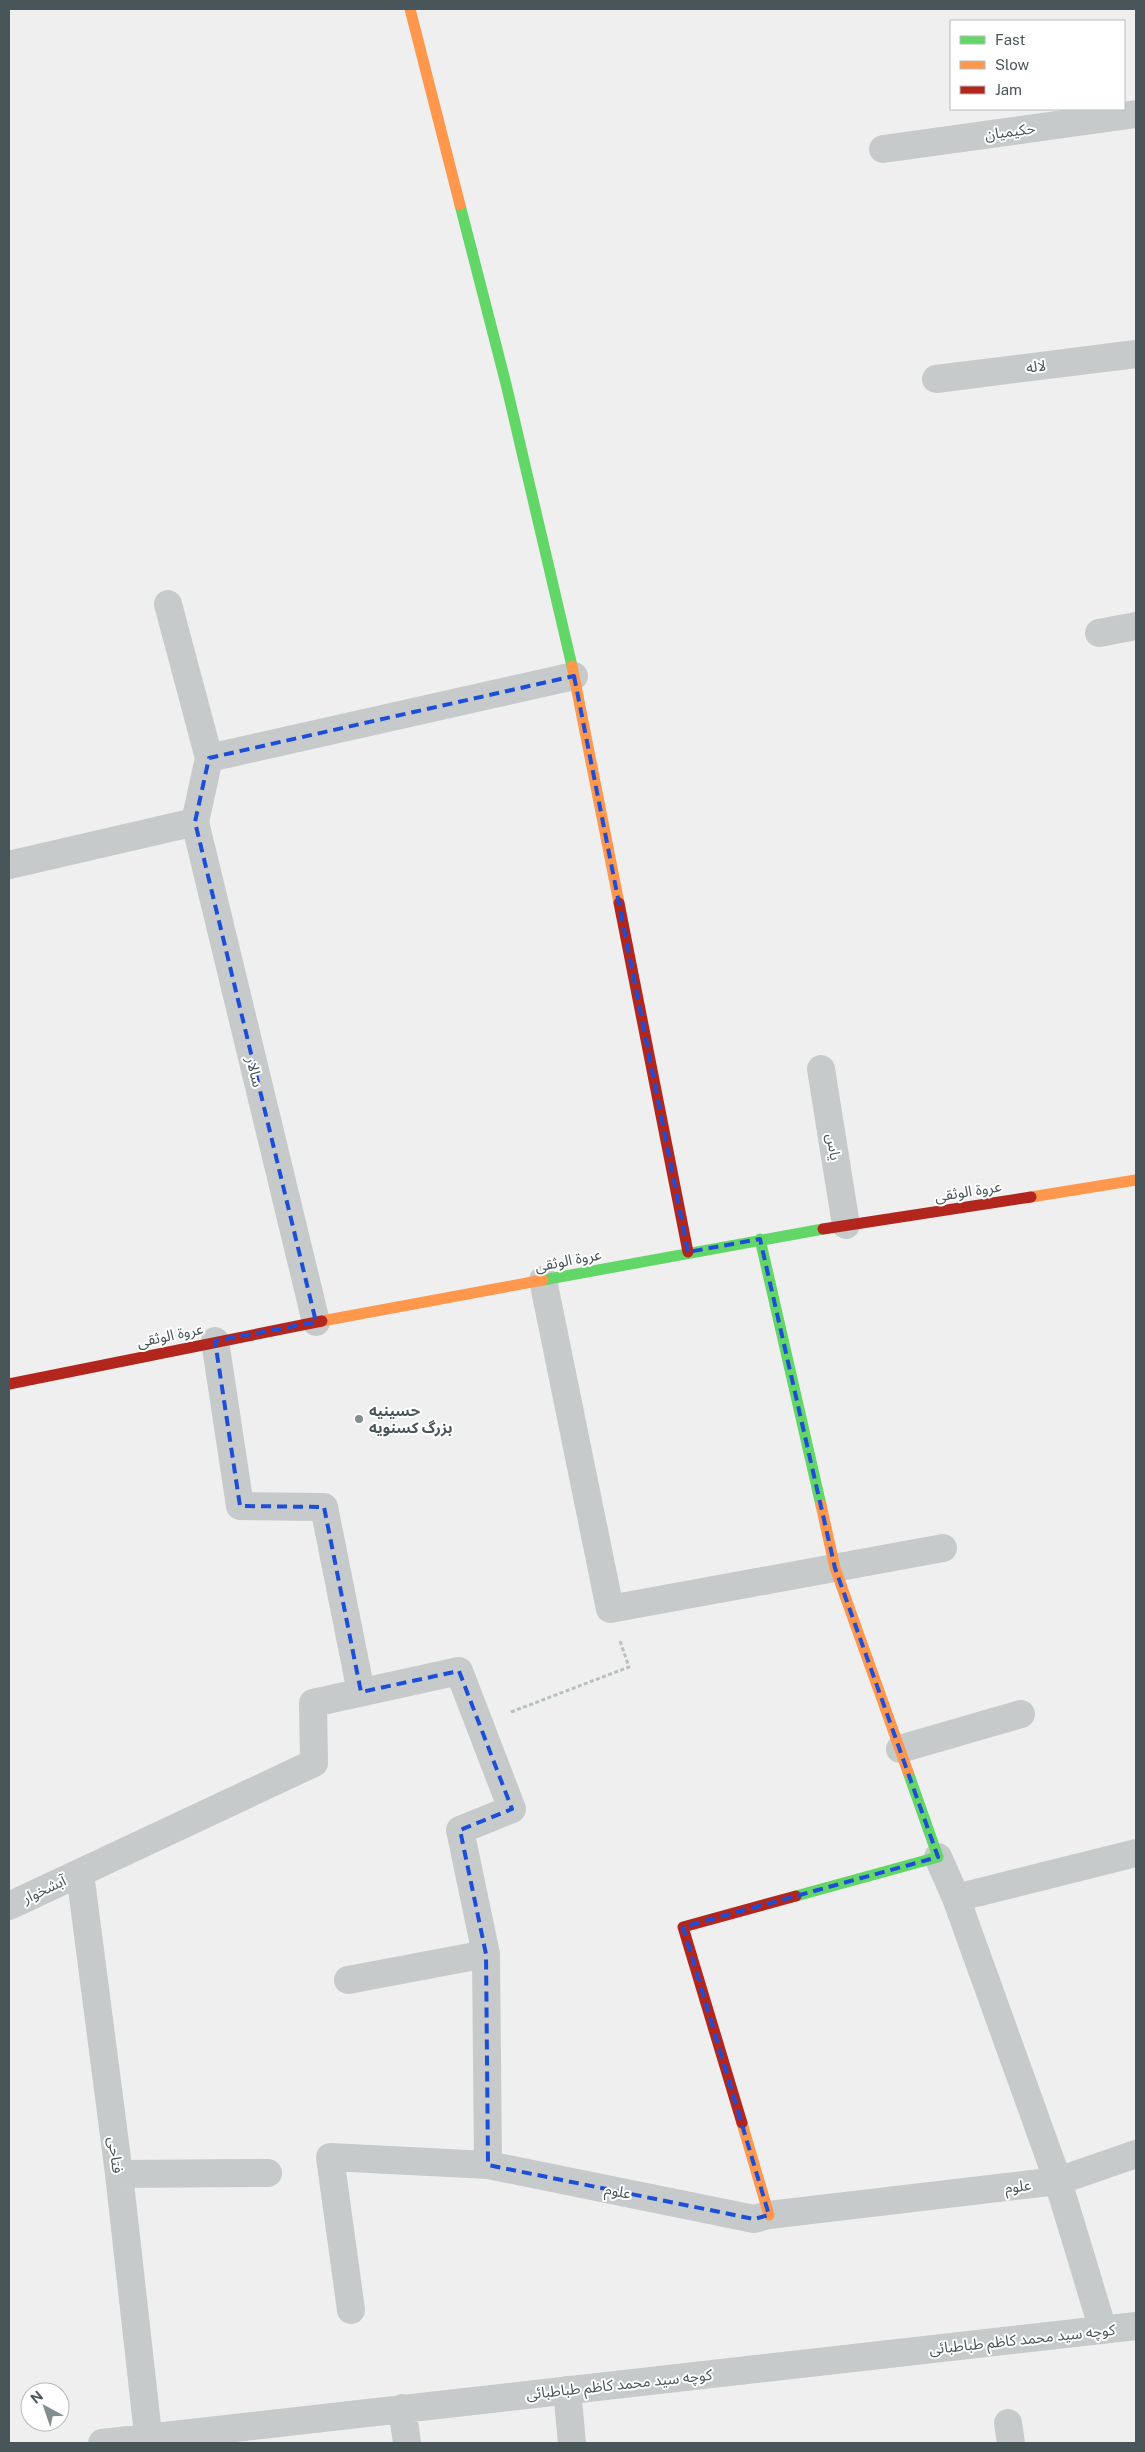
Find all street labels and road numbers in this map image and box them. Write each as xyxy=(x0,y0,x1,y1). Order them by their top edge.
street label: حکیمیان xyxy=(984,119,1037,144)
street label: لاله xyxy=(1025,356,1047,376)
street label: سالار xyxy=(242,1054,267,1089)
street label: یاس xyxy=(823,1132,845,1162)
street label: عروة الوثقی xyxy=(933,1177,1003,1206)
street label: عروة الوثقی xyxy=(533,1245,603,1276)
street label: عروة الوثقی xyxy=(135,1320,205,1351)
street label: آبشخوار xyxy=(19,1871,69,1908)
street label: فتاحی xyxy=(104,2136,127,2175)
street label: علوم xyxy=(1004,2176,1033,2199)
street label: علوم xyxy=(603,2180,633,2205)
street label: کوچه سید محمد کاظم طباطبائی xyxy=(928,2321,1117,2360)
street label: کوچه سید محمد کاظم طباطبائی xyxy=(525,2366,714,2405)

